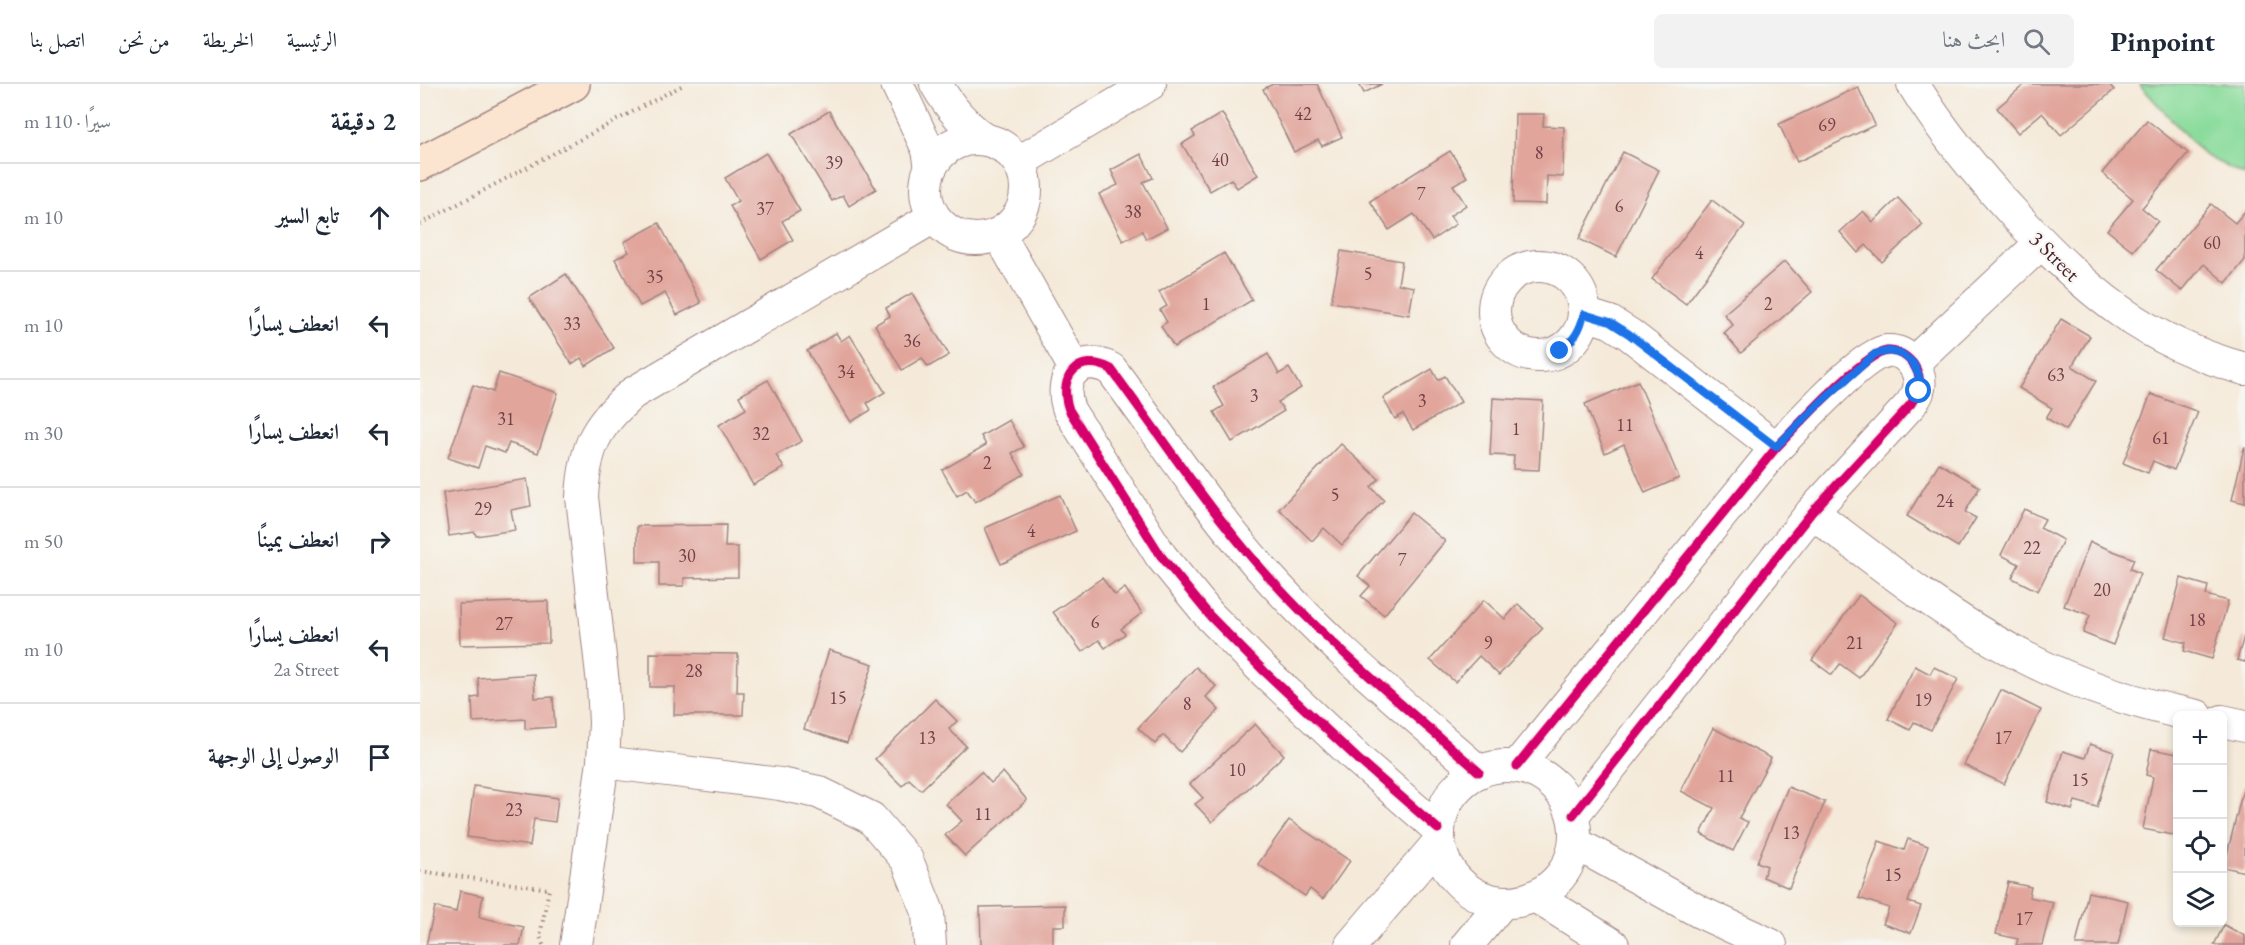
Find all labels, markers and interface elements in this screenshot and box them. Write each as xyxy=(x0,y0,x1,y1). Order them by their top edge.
search box xyxy=(1654,14,2074,68)
text: Pinpoint xyxy=(2110,23,2215,59)
text: ابحث هنا xyxy=(1942,25,2005,54)
icon: search xyxy=(2020,25,2053,58)
text: اتصل بنا xyxy=(30,26,85,53)
text: من نحن xyxy=(118,26,170,53)
text: الخريطة xyxy=(203,26,254,53)
text: الرئيسية xyxy=(287,26,337,53)
house number: 42 xyxy=(1294,102,1312,125)
text: 2 دقيقة xyxy=(331,104,396,138)
text: سيرًا · 110 m xyxy=(24,108,111,134)
house number: 69 xyxy=(1818,113,1836,136)
house number: 8 xyxy=(1535,141,1543,164)
house number: 40 xyxy=(1211,148,1229,171)
house number: 39 xyxy=(825,151,843,174)
house number: 7 xyxy=(1417,182,1426,205)
house number: 6 xyxy=(1615,194,1624,217)
house number: 37 xyxy=(756,197,774,220)
house number: 38 xyxy=(1124,200,1142,223)
text: تابع السير xyxy=(276,201,339,230)
icon: ahead xyxy=(363,201,396,234)
text: 10 m xyxy=(24,204,63,230)
street label: 3 Street xyxy=(2024,225,2086,287)
house number: 60 xyxy=(2203,231,2221,254)
house number: 4 xyxy=(1695,241,1704,264)
house number: 5 xyxy=(1364,262,1372,285)
house number: 35 xyxy=(646,265,664,288)
house number: 1 xyxy=(1202,292,1210,315)
house number: 2 xyxy=(1764,292,1773,315)
text: انعطف يسارًا xyxy=(248,309,339,338)
icon: left xyxy=(363,309,396,342)
text: 10 m xyxy=(24,312,63,338)
house number: 33 xyxy=(563,312,581,335)
house number: 36 xyxy=(903,329,921,352)
route end xyxy=(1546,337,1572,363)
house number: 34 xyxy=(837,360,855,383)
house number: 63 xyxy=(2047,363,2065,386)
route start xyxy=(1905,377,1931,403)
house number: 3 xyxy=(1250,384,1258,407)
house number: 3 xyxy=(1418,389,1426,412)
house number: 31 xyxy=(497,407,515,430)
house number: 11 xyxy=(1616,413,1634,436)
text: انعطف يسارًا xyxy=(248,417,339,446)
icon: left xyxy=(363,417,396,450)
house number: 1 xyxy=(1512,417,1520,440)
text: 30 m xyxy=(24,420,63,446)
house number: 32 xyxy=(752,422,770,445)
house number: 61 xyxy=(2152,426,2170,449)
house number: 2 xyxy=(983,451,992,474)
house number: 5 xyxy=(1331,483,1339,506)
house number: 24 xyxy=(1936,489,1954,512)
house number: 29 xyxy=(474,497,492,520)
house number: 4 xyxy=(1027,519,1036,542)
text: انعطف يمينًا xyxy=(257,525,339,554)
icon: right xyxy=(363,525,396,558)
text: 50 m xyxy=(24,528,63,554)
house number: 22 xyxy=(2023,536,2041,559)
house number: 30 xyxy=(678,544,696,567)
house number: 7 xyxy=(1398,548,1407,571)
house number: 20 xyxy=(2093,578,2111,601)
house number: 18 xyxy=(2188,608,2206,631)
house number: 6 xyxy=(1091,610,1100,633)
house number: 27 xyxy=(495,612,513,635)
text: انعطف يسارًا xyxy=(248,620,339,649)
house number: 9 xyxy=(1484,631,1493,654)
house number: 21 xyxy=(1846,631,1864,654)
icon: left xyxy=(363,633,396,666)
text: 10 m xyxy=(24,636,63,662)
text: 2a Street xyxy=(273,656,339,682)
house number: 28 xyxy=(685,659,703,682)
house number: 15 xyxy=(829,686,847,709)
house number: 19 xyxy=(1914,688,1932,711)
house number: 8 xyxy=(1183,692,1191,715)
map controls xyxy=(2173,711,2227,927)
button: + xyxy=(2173,711,2227,765)
house number: 13 xyxy=(918,726,936,749)
house number: 17 xyxy=(1994,726,2012,749)
text: الوصول إلى الوجهة xyxy=(208,741,339,770)
icon: arrive xyxy=(363,741,396,774)
house number: 10 xyxy=(1228,758,1246,781)
house number: 11 xyxy=(1717,764,1735,787)
button: − xyxy=(2173,765,2227,819)
house number: 15 xyxy=(2071,768,2089,791)
house number: 23 xyxy=(505,798,523,821)
house number: 11 xyxy=(974,802,992,825)
button: locate xyxy=(2173,819,2227,873)
house number: 13 xyxy=(1782,821,1800,844)
house number: 15 xyxy=(1884,863,1902,886)
button: layers xyxy=(2173,873,2227,927)
house number: 17 xyxy=(2015,907,2033,930)

